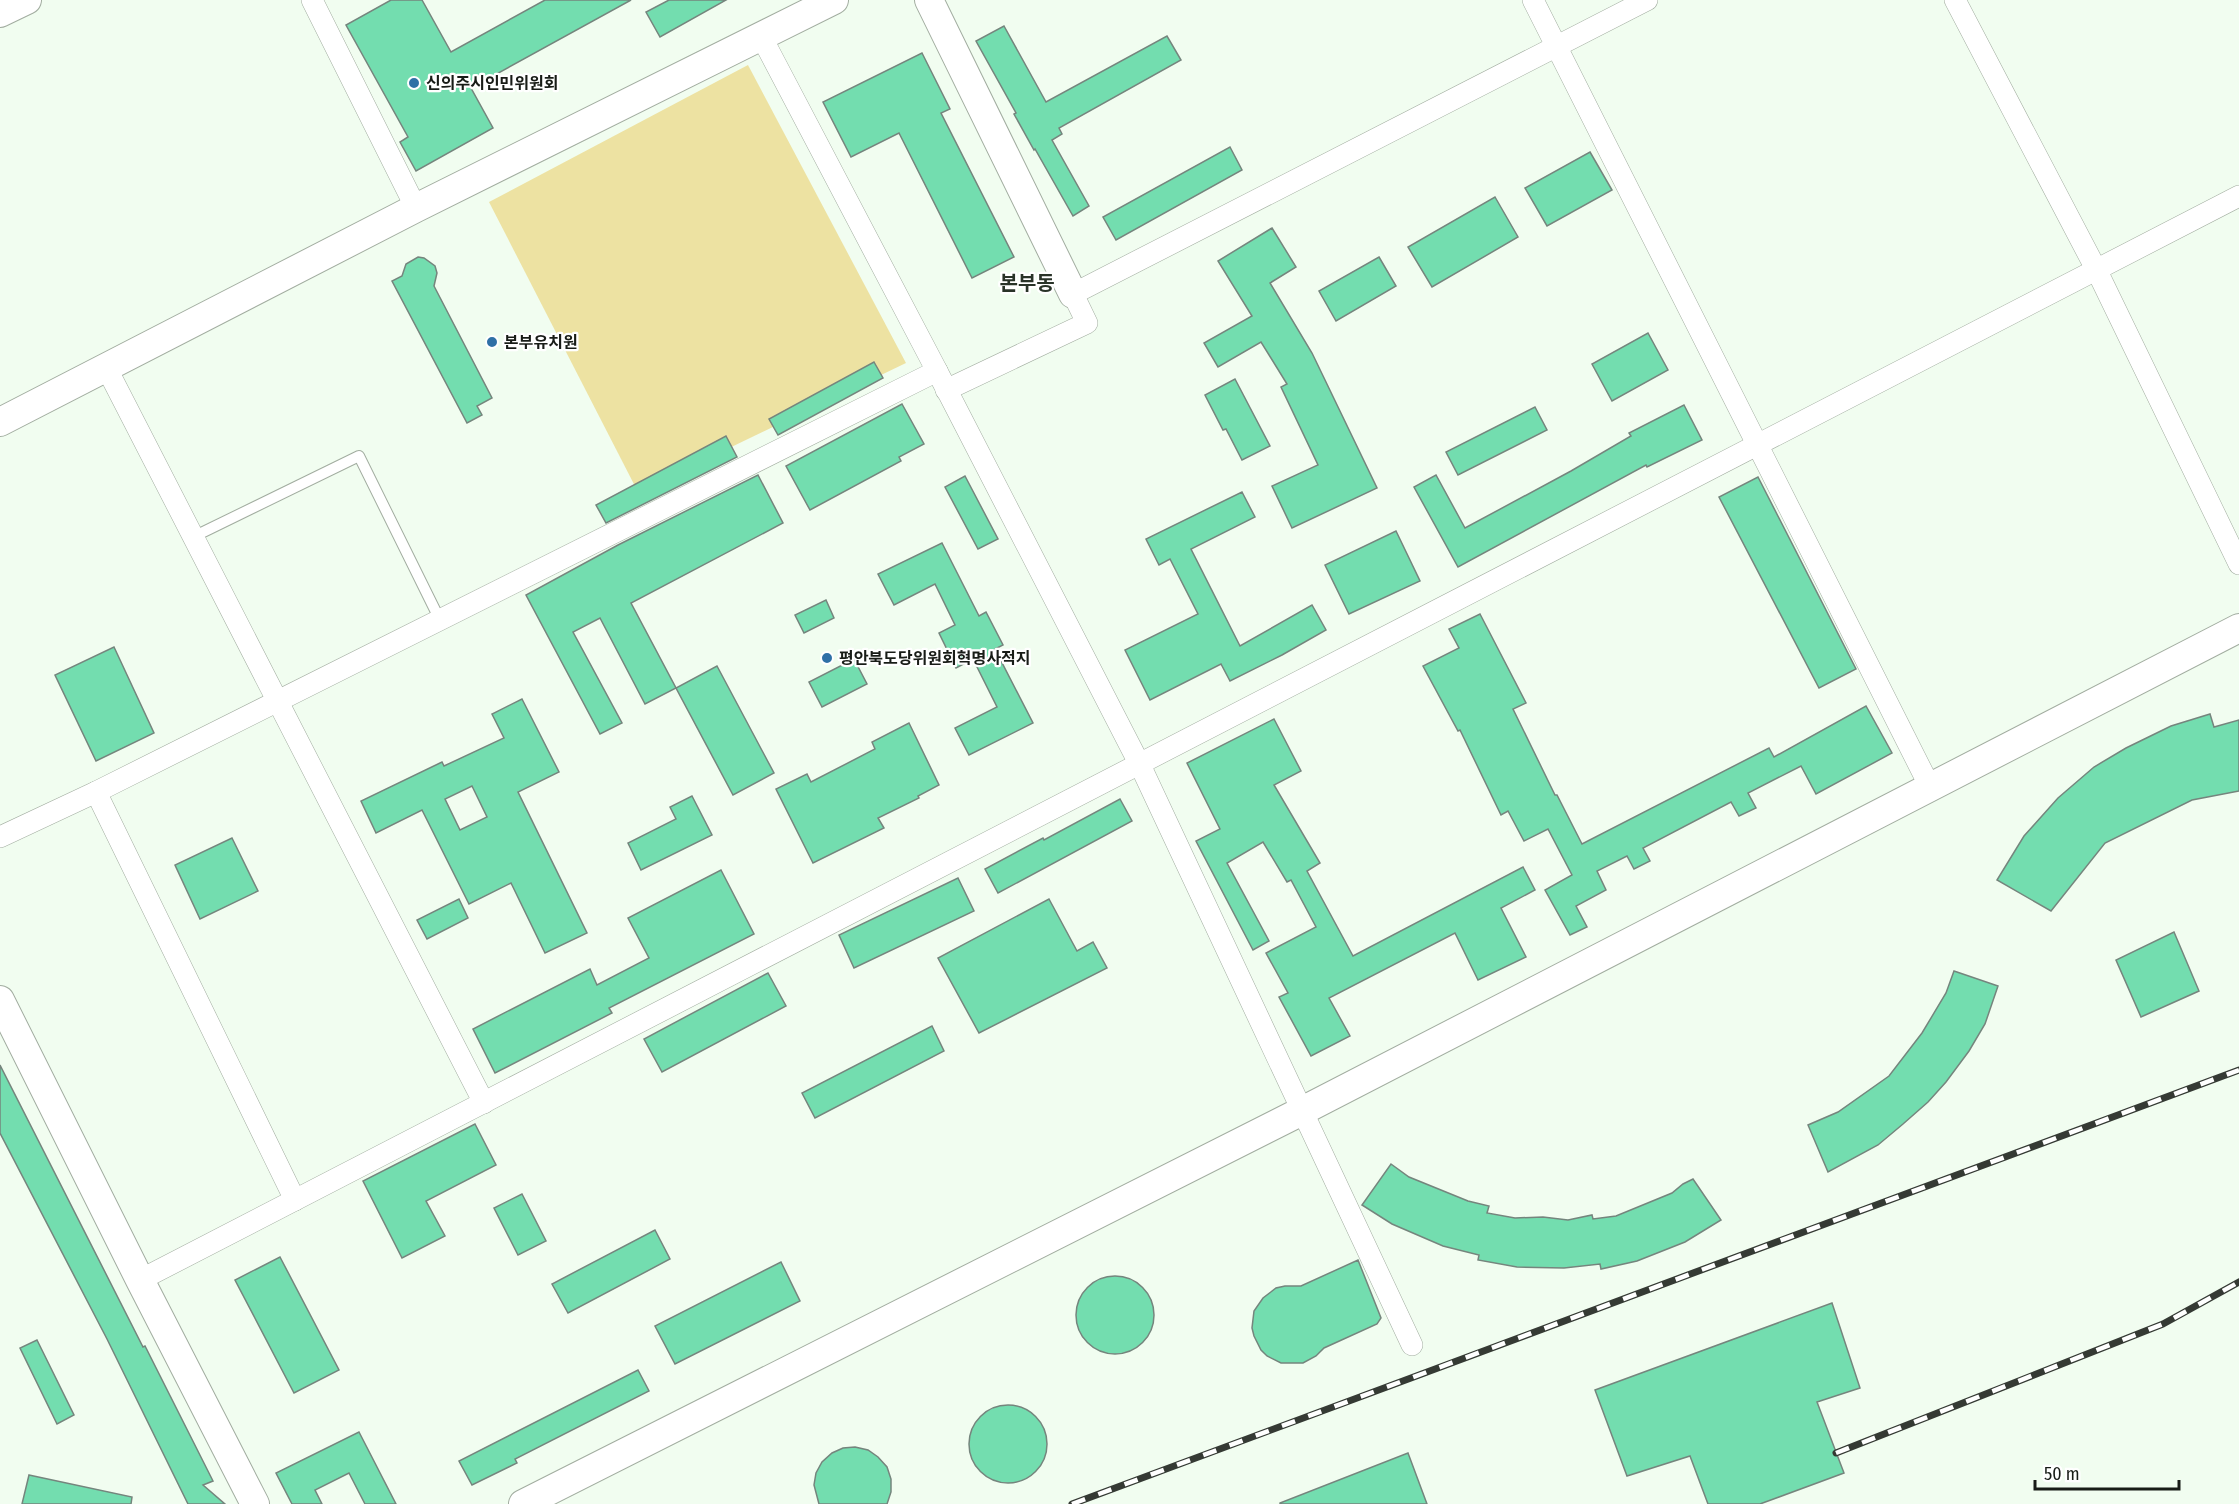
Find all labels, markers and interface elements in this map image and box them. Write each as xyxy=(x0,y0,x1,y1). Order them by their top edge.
place label: 신의주시인민위원회 xyxy=(426,74,558,93)
marker: 신의주시인민위원회 xyxy=(407,76,421,90)
district label: 본부동 xyxy=(999,271,1055,295)
place label: 본부유치원 xyxy=(504,333,578,352)
marker: 본부유치원 xyxy=(485,335,499,349)
place label: 평안북도당위원회혁명사적지 xyxy=(839,649,1030,668)
marker: 평안북도당위원회혁명사적지 xyxy=(820,651,834,665)
scale bar xyxy=(2035,1453,2179,1491)
text: 50 m xyxy=(2044,1463,2080,1485)

